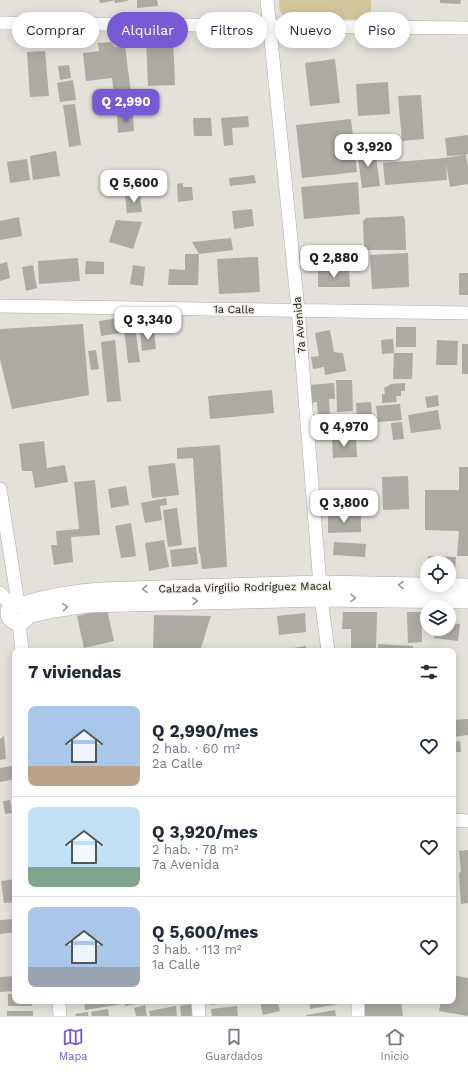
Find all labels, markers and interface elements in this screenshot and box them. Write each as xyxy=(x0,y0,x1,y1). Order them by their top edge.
chip: Comprar xyxy=(12,12,99,48)
chip: Alquilar xyxy=(107,12,188,48)
chip: Filtros xyxy=(196,12,267,48)
chip: Nuevo xyxy=(275,12,346,48)
chip: Piso xyxy=(354,12,410,48)
pin: Q 2,990 xyxy=(89,89,163,123)
text: Q 2,990 xyxy=(101,94,151,109)
pin: Q 3,920 xyxy=(331,134,405,168)
text: Q 3,920 xyxy=(344,139,392,154)
pin: Q 5,600 xyxy=(97,170,171,204)
text: Q 5,600 xyxy=(109,175,159,190)
pin: Q 2,880 xyxy=(297,245,371,279)
text: Q 2,880 xyxy=(309,250,359,265)
street label: 7a Avenida xyxy=(291,296,308,354)
street label: 1a Calle xyxy=(213,303,255,316)
pin: Q 3,340 xyxy=(111,307,185,341)
text: Q 3,340 xyxy=(123,312,173,327)
pin: Q 4,970 xyxy=(307,414,381,448)
text: Q 4,970 xyxy=(319,419,369,434)
pin: Q 3,800 xyxy=(307,490,381,524)
text: Q 3,800 xyxy=(319,495,369,510)
map controls xyxy=(420,556,456,636)
button: locate xyxy=(420,556,456,592)
street label: Calzada Virgilio Rodríguez Macal xyxy=(158,579,332,596)
one-way arrow xyxy=(398,581,404,590)
one-way arrow xyxy=(142,585,148,593)
one-way arrow xyxy=(350,594,356,602)
one-way arrow xyxy=(192,597,198,606)
button: layers xyxy=(420,600,456,636)
one-way arrow xyxy=(62,603,68,612)
icon: filters xyxy=(418,661,440,683)
text: 7 viviendas xyxy=(28,662,121,682)
text: Q 2,990/mes xyxy=(152,721,258,741)
icon: home xyxy=(60,722,108,770)
icon: heart xyxy=(418,735,440,757)
text: 2 hab. · 60 m² xyxy=(152,741,240,756)
text: 2a Calle xyxy=(152,756,203,771)
text: Q 3,920/mes xyxy=(152,822,258,842)
icon: home xyxy=(60,823,108,871)
icon: heart xyxy=(418,836,440,858)
text: 2 hab. · 78 m² xyxy=(152,842,239,857)
text: 7a Avenida xyxy=(152,857,219,872)
text: Q 5,600/mes xyxy=(152,922,258,942)
icon: home xyxy=(60,923,108,971)
icon: heart xyxy=(418,936,440,958)
text: 3 hab. · 113 m² xyxy=(152,942,242,957)
text: 1a Calle xyxy=(152,957,200,972)
tab: Mapa xyxy=(59,1026,88,1063)
tab: Guardados xyxy=(205,1026,263,1063)
tab: Inicio xyxy=(381,1026,409,1063)

